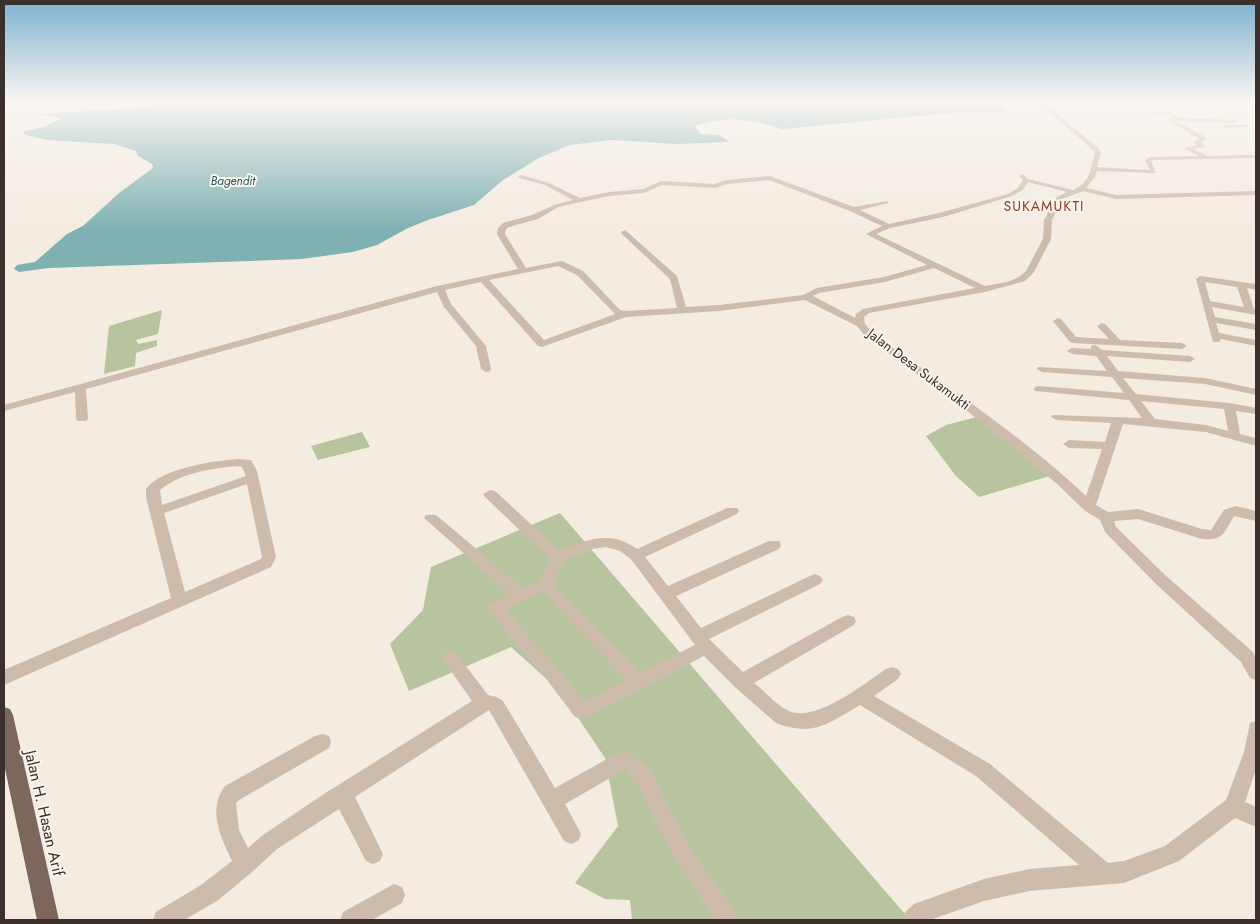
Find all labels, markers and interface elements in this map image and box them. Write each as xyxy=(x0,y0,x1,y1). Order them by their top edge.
water label: Bagendit xyxy=(211,172,256,190)
district label: SUKAMUKTI xyxy=(1004,196,1084,216)
street label: Jalan Desa Sukamukti xyxy=(862,322,975,414)
street label: Jalan H. Hasan Arif xyxy=(18,746,70,879)

